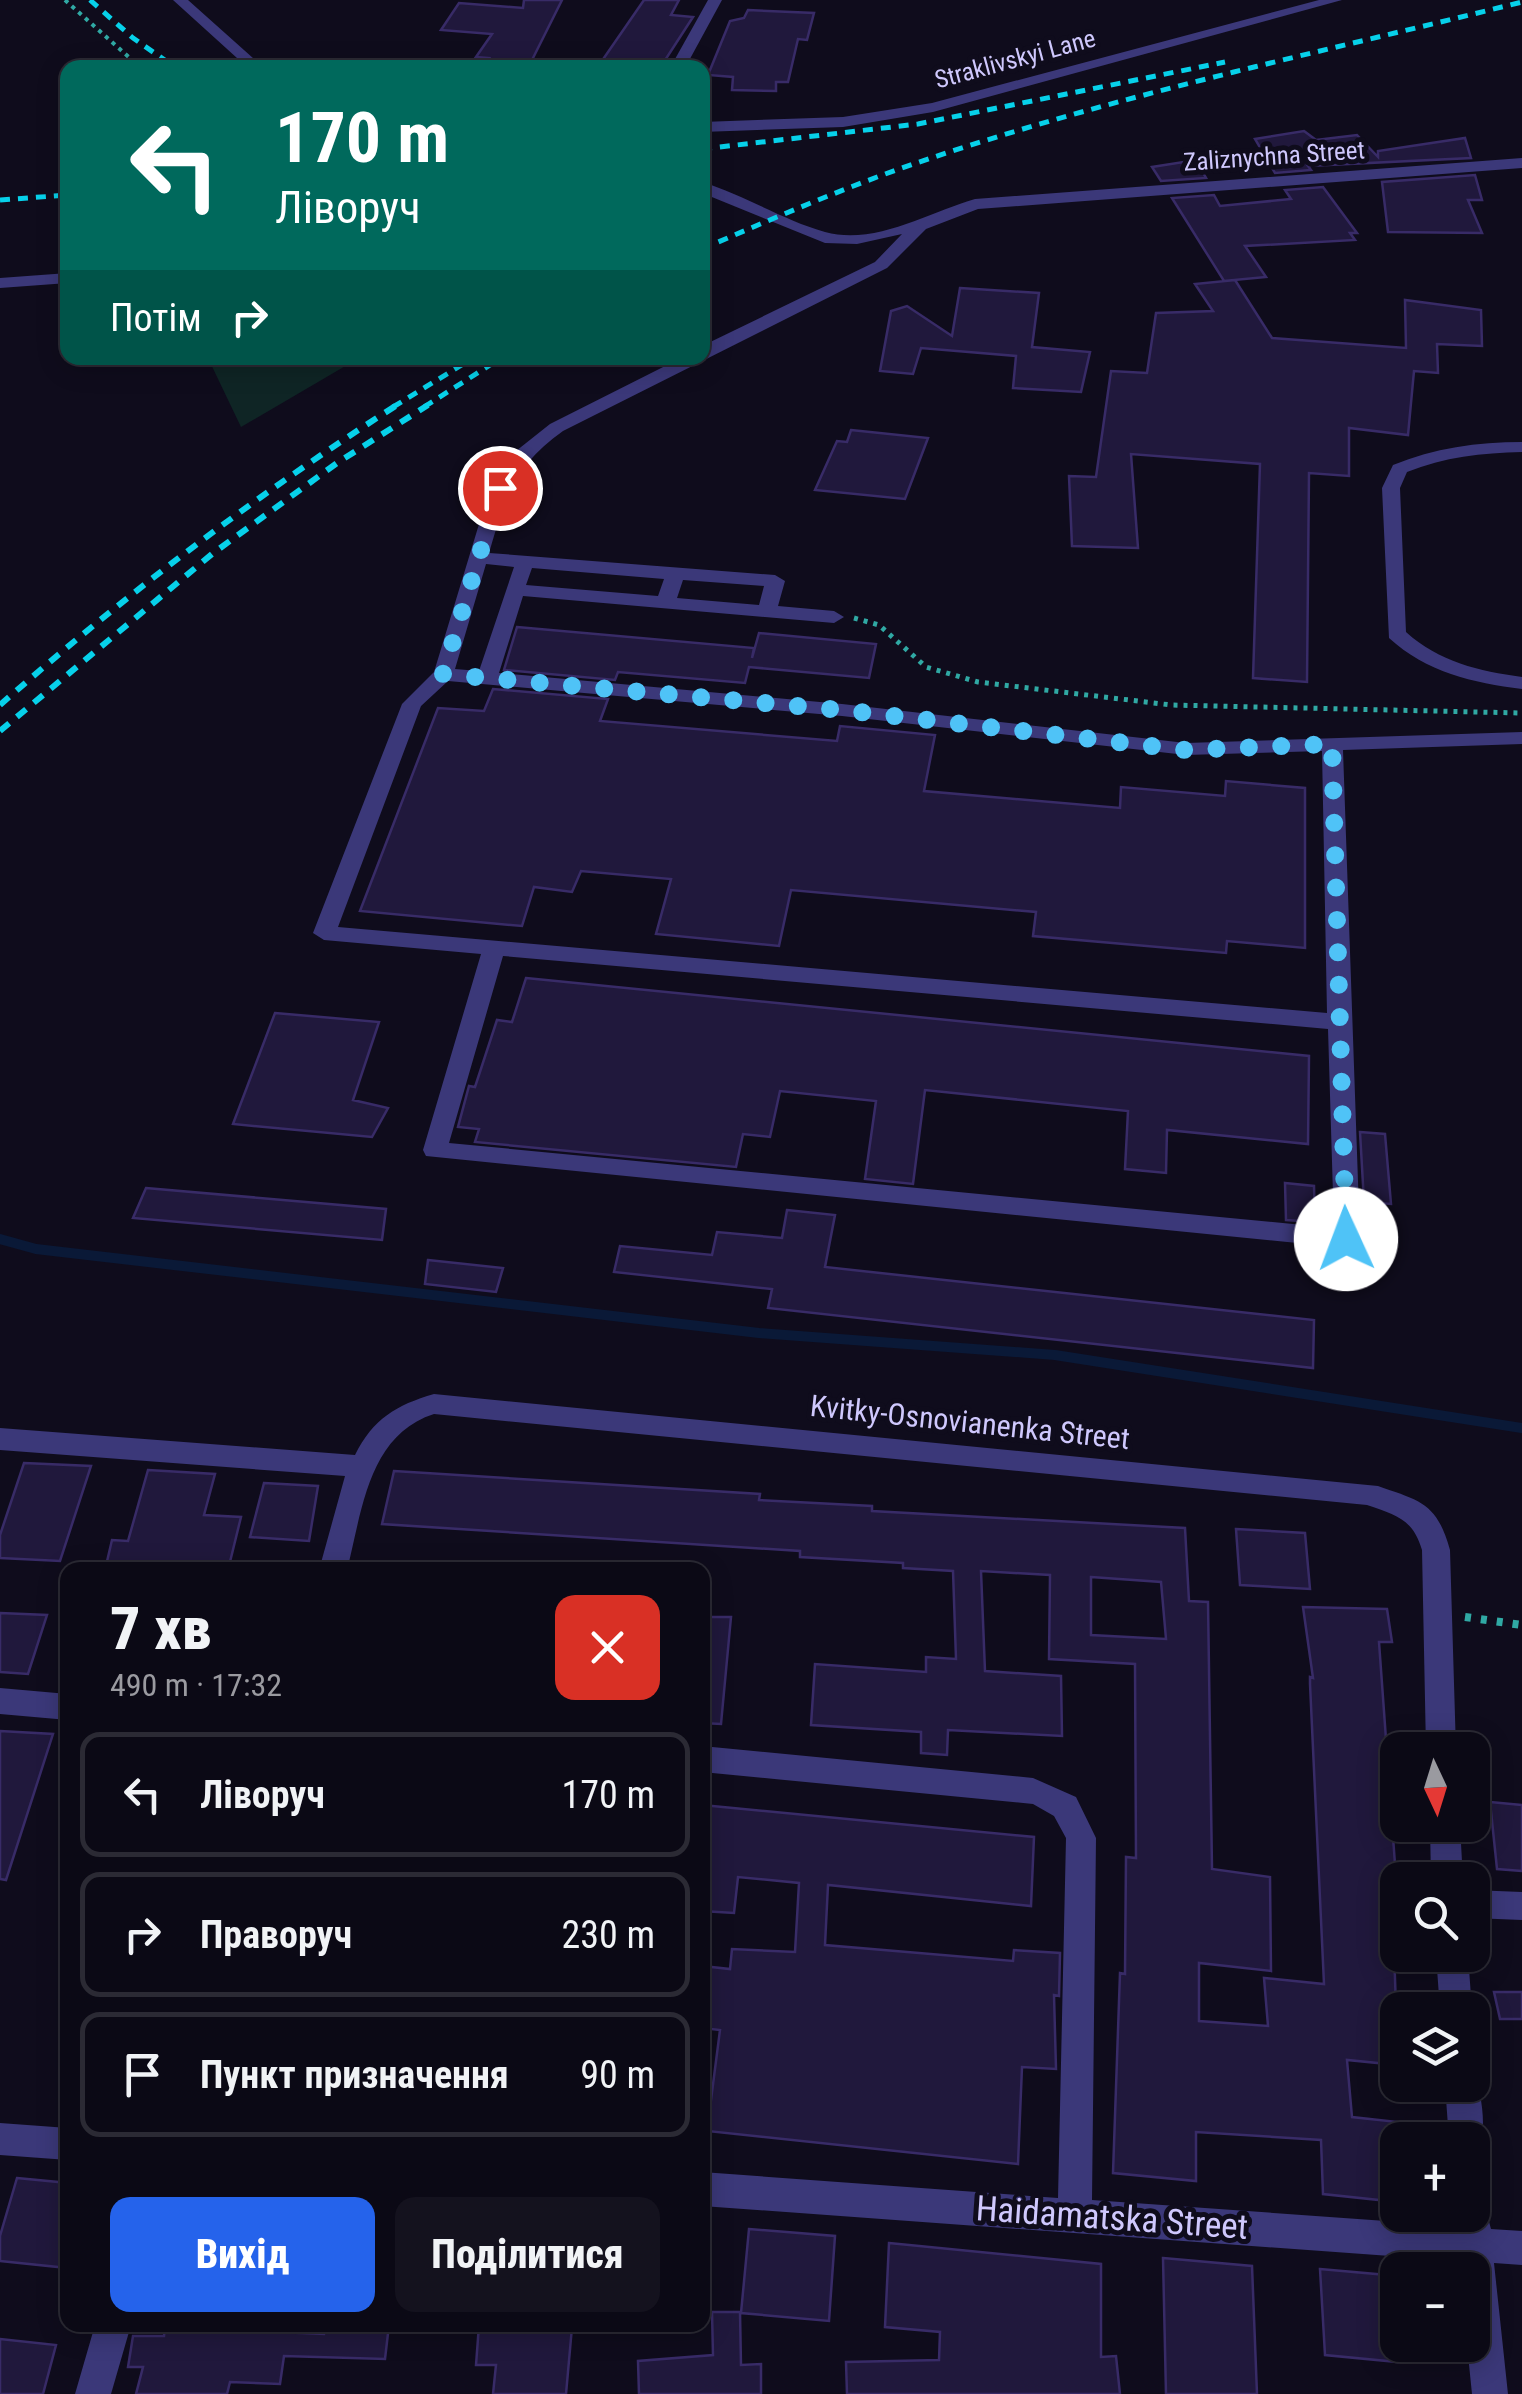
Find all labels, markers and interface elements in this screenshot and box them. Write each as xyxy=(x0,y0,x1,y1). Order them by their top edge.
street label: Straklivskyi Lane xyxy=(931,24,1099,94)
text: 170 m xyxy=(275,97,449,179)
icon: left xyxy=(110,100,240,230)
street label: Zaliznychna Street xyxy=(1182,135,1366,177)
text: Ліворуч xyxy=(275,181,421,234)
icon: right xyxy=(222,290,277,345)
text: Потім xyxy=(110,296,202,340)
pin xyxy=(458,446,543,531)
icon: arrive xyxy=(473,461,528,516)
position arrow xyxy=(1294,1187,1398,1291)
street label: Kvitky-Osnovianenka Street xyxy=(808,1388,1132,1456)
text: 7 хв xyxy=(110,1593,211,1664)
button: close xyxy=(555,1595,660,1700)
text: 490 m · 17:32 xyxy=(110,1666,282,1704)
north arrow xyxy=(1380,1732,1490,1842)
map controls xyxy=(1380,1732,1490,2362)
icon: left xyxy=(115,1767,170,1822)
text: Ліворуч xyxy=(200,1773,325,1817)
text: 170 m xyxy=(561,1773,655,1817)
button: search xyxy=(1380,1862,1490,1972)
icon: right xyxy=(115,1907,170,1962)
text: Праворуч xyxy=(200,1913,352,1957)
text: 230 m xyxy=(561,1913,655,1957)
button: layers xyxy=(1380,1992,1490,2102)
icon: arrive xyxy=(115,2047,170,2102)
text: Пункт призначення xyxy=(200,2053,509,2097)
text: 90 m xyxy=(580,2053,655,2097)
button: + xyxy=(1380,2122,1490,2232)
street label: Haidamatska Street xyxy=(975,2188,1249,2248)
button: Вихід xyxy=(110,2197,375,2312)
button: Поділитися xyxy=(395,2197,660,2312)
button: − xyxy=(1380,2252,1490,2362)

